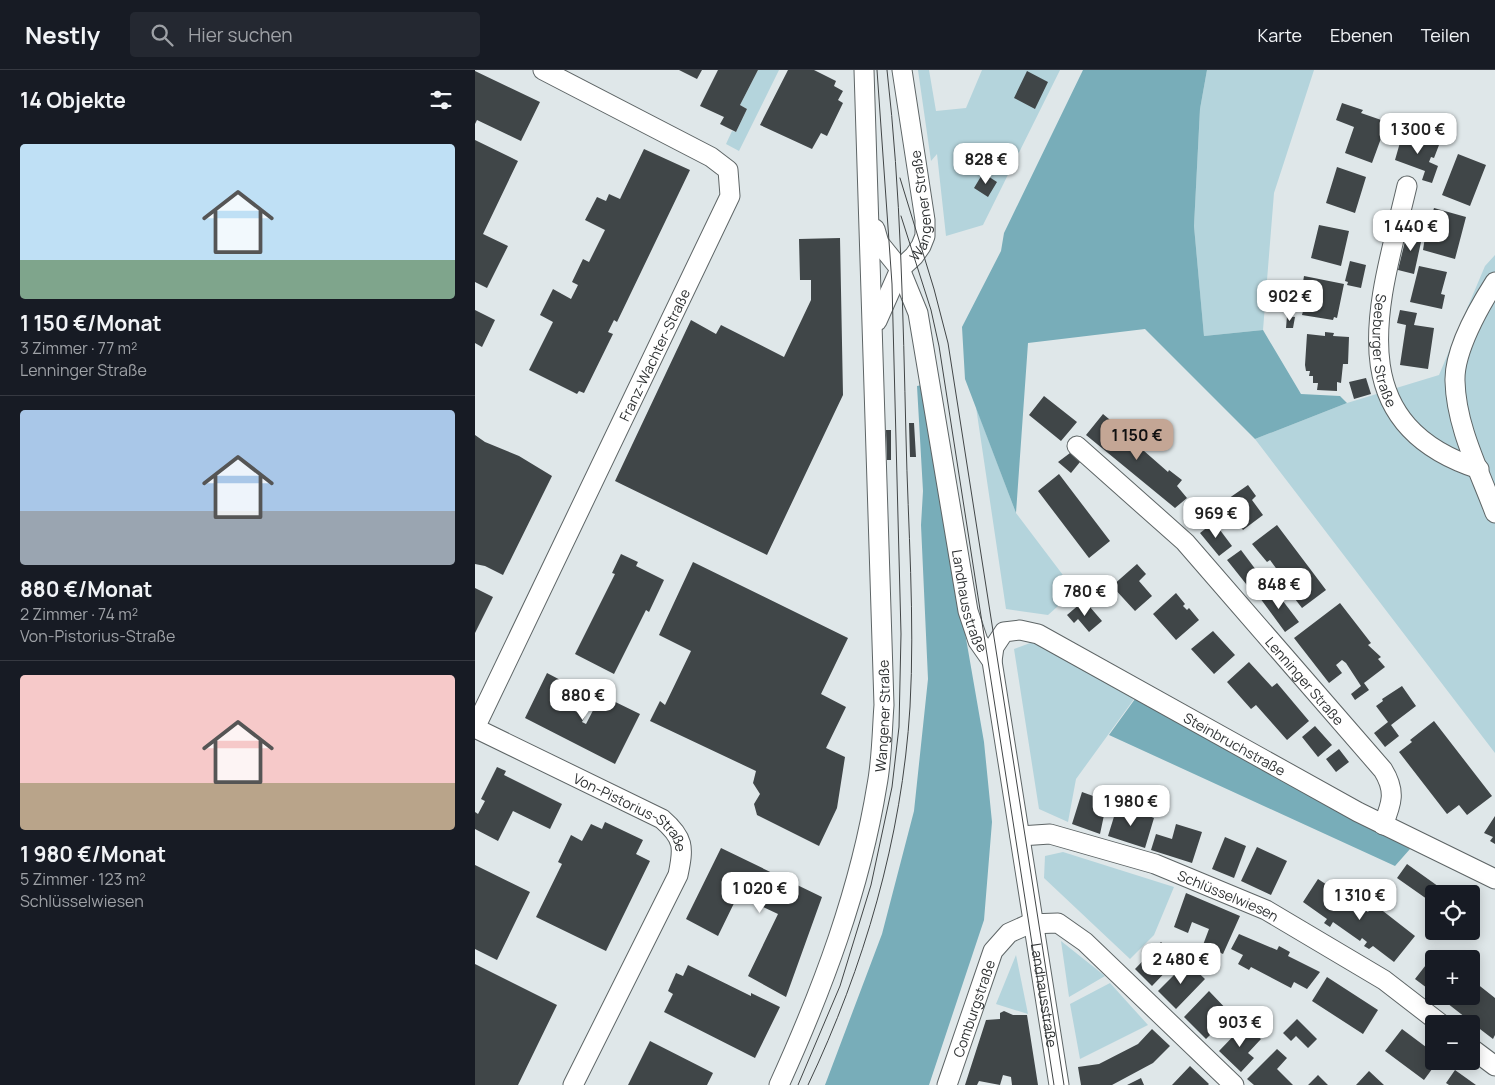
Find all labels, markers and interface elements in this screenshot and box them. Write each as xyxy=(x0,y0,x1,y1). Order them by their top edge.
search box xyxy=(130,12,480,57)
text: Nestly xyxy=(25,18,100,51)
icon: search xyxy=(148,21,176,49)
text: Hier suchen xyxy=(188,22,293,48)
text: Karte xyxy=(1258,23,1302,47)
text: Ebenen xyxy=(1330,23,1393,47)
text: Teilen xyxy=(1421,23,1470,47)
text: 14 Objekte xyxy=(20,86,126,114)
icon: filters xyxy=(427,86,455,114)
pin: 1 300 € xyxy=(1372,112,1464,155)
text: 1 300 € xyxy=(1391,118,1445,140)
pin: 828 € xyxy=(951,142,1021,185)
text: 828 € xyxy=(964,148,1008,170)
street label: Wangener Straße xyxy=(904,149,935,264)
icon: home xyxy=(193,177,283,267)
pin: 1 440 € xyxy=(1365,210,1457,252)
text: 1 440 € xyxy=(1384,215,1438,237)
pin: 902 € xyxy=(1255,280,1325,322)
street label: Franz-Wachter-Straße xyxy=(614,285,694,424)
text: 902 € xyxy=(1268,285,1312,307)
street label: Seeburger Straße xyxy=(1369,293,1402,410)
text: 1 150 €/Monat xyxy=(20,309,162,337)
text: 3 Zimmer · 77 m² xyxy=(20,337,138,359)
text: Lenninger Straße xyxy=(20,359,147,381)
pin: 1 150 € xyxy=(1091,418,1183,461)
text: 1 150 € xyxy=(1111,424,1163,446)
icon: home xyxy=(193,442,283,532)
pin: 969 € xyxy=(1181,496,1251,539)
text: 969 € xyxy=(1194,502,1238,524)
street label: Landhausstraße xyxy=(948,548,992,656)
pin: 848 € xyxy=(1244,568,1314,610)
text: 848 € xyxy=(1257,573,1301,595)
pin: 780 € xyxy=(1050,574,1120,617)
text: 880 €/Monat xyxy=(20,575,152,603)
text: 780 € xyxy=(1064,580,1106,602)
text: 2 Zimmer · 74 m² xyxy=(20,603,138,625)
text: Von-Pistorius-Straße xyxy=(20,625,175,647)
street label: Lenninger Straße xyxy=(1262,632,1349,729)
street label: Wangener Straße xyxy=(870,659,894,773)
pin: 880 € xyxy=(548,678,618,721)
text: 880 € xyxy=(561,684,605,706)
icon: home xyxy=(193,707,283,797)
street label: Steinbruchstraße xyxy=(1181,708,1289,779)
street label: Von-Pistorius-Straße xyxy=(571,768,691,852)
pin: 1 980 € xyxy=(1085,784,1177,827)
text: 1 980 € xyxy=(1104,790,1158,812)
text: 1 980 €/Monat xyxy=(20,840,166,868)
street label: Schlüsselwiesen xyxy=(1175,865,1283,925)
text: 5 Zimmer · 123 m² xyxy=(20,868,146,890)
pin: 1 020 € xyxy=(714,872,806,914)
text: 1 020 € xyxy=(733,877,787,899)
pin: 1 310 € xyxy=(1314,878,1406,921)
text: 1 310 € xyxy=(1334,884,1386,906)
map controls xyxy=(1425,885,1480,1070)
button: locate xyxy=(1425,885,1480,940)
text: Schlüsselwiesen xyxy=(20,890,144,912)
street label: Landhausstraße xyxy=(1027,942,1062,1049)
pin: 2 480 € xyxy=(1135,942,1227,985)
text: 2 480 € xyxy=(1153,948,1209,970)
button: + xyxy=(1425,950,1480,1005)
street label: Comburgstraße xyxy=(948,957,999,1060)
pin: 903 € xyxy=(1205,1006,1275,1048)
text: 903 € xyxy=(1218,1011,1262,1033)
button: − xyxy=(1425,1015,1480,1070)

